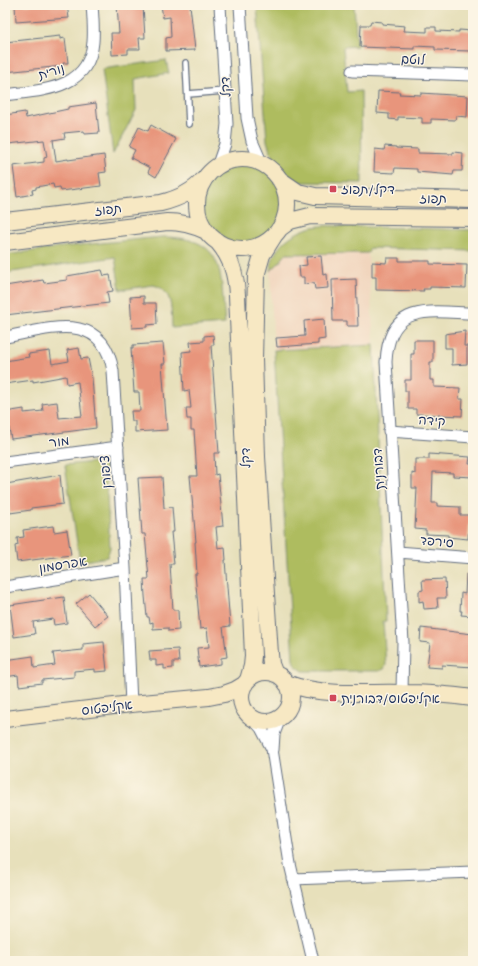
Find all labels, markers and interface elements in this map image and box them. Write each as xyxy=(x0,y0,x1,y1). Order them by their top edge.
street label: לוטם xyxy=(400,52,427,69)
street label: נורית xyxy=(35,60,67,85)
street label: דקל xyxy=(217,76,236,98)
place label: דקל/תפוז xyxy=(341,182,395,199)
marker: דקל/תפוז xyxy=(328,184,338,194)
street label: תפוז xyxy=(419,191,447,208)
street label: תפוז xyxy=(94,201,123,220)
street label: קידה xyxy=(418,412,446,431)
street label: מור xyxy=(48,433,70,452)
street label: דקל xyxy=(238,447,255,469)
street label: דבורנית xyxy=(370,447,389,490)
street label: ציפורן xyxy=(97,455,116,489)
street label: סירפד xyxy=(419,533,455,552)
street label: אפרסמון xyxy=(38,553,89,578)
place label: אקליפטוס/דבורנית xyxy=(341,691,440,708)
marker: אקליפטוס/דבורנית xyxy=(328,693,338,703)
street label: אקליפטוס xyxy=(81,697,134,720)

